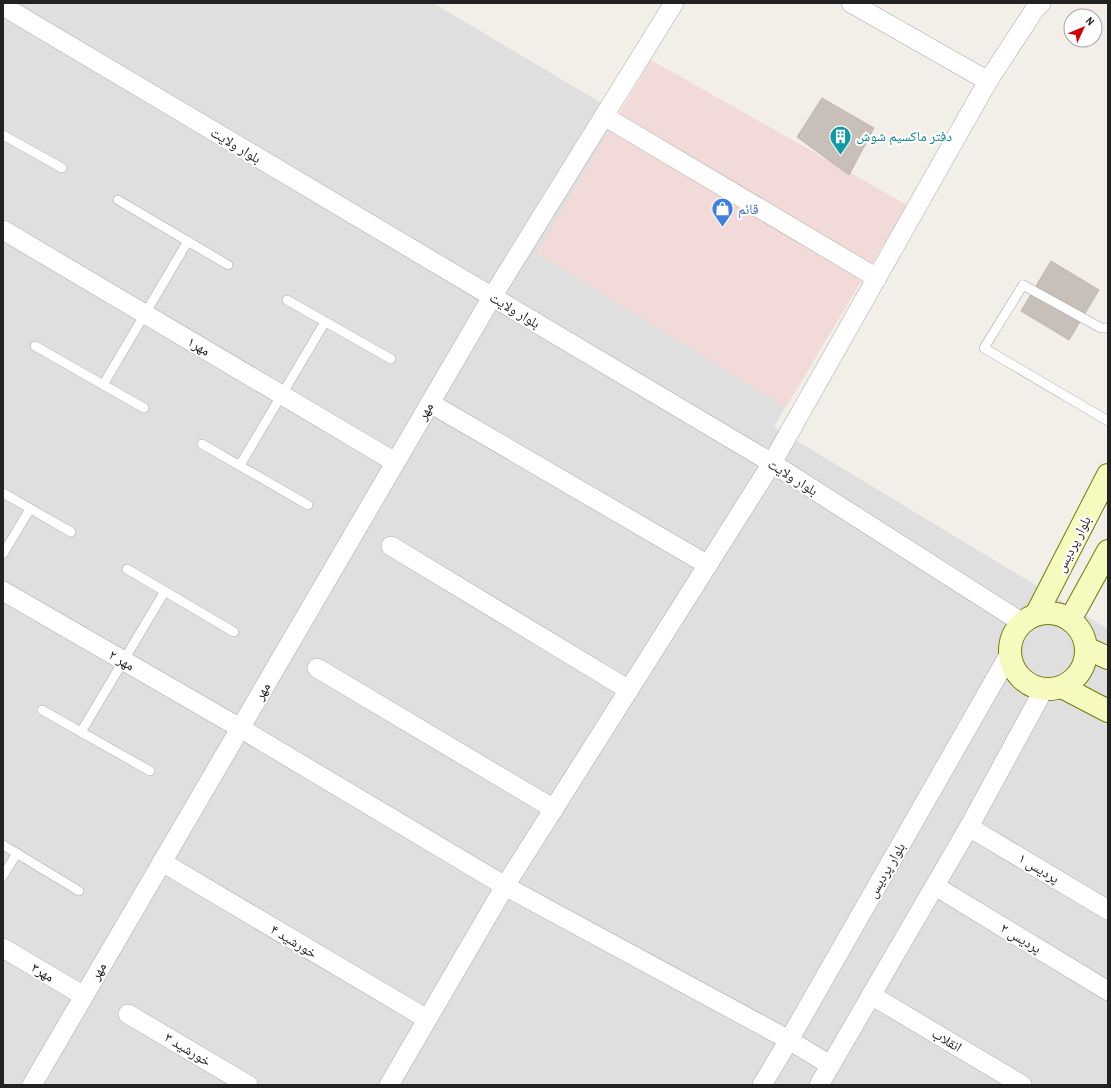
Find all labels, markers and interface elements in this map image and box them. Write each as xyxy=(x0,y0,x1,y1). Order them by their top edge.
north arrow xyxy=(1063,8,1103,48)
text: N xyxy=(1083,14,1097,28)
street label: بلوار ولایت xyxy=(207,123,265,167)
building icon: دفتر ماکسیم شوش xyxy=(828,123,854,156)
place label: دفتر ماکسیم شوش xyxy=(856,127,952,146)
shop icon: قائم xyxy=(709,196,735,229)
place label: قائم xyxy=(738,200,759,219)
street label: بلوار ولایت xyxy=(486,288,544,332)
street label: مهر۱ xyxy=(184,332,214,360)
street label: مهر xyxy=(412,399,437,424)
street label: بلوار ولایت xyxy=(765,455,822,499)
street label: بلوار پردیس xyxy=(1051,513,1095,575)
street label: مهر ۲ xyxy=(106,645,138,675)
street label: مهر xyxy=(249,679,274,704)
street label: بلوار پردیس xyxy=(863,839,909,901)
street label: پردیس ۱ xyxy=(1015,849,1063,887)
street label: پردیس ۲ xyxy=(997,919,1045,957)
street label: خورشید ۴ xyxy=(267,920,321,962)
street label: مهر۳ xyxy=(28,958,58,986)
street label: مهر xyxy=(85,959,110,984)
street label: انقلاب xyxy=(929,1024,965,1056)
street label: خورشید ۳ xyxy=(161,1028,215,1070)

